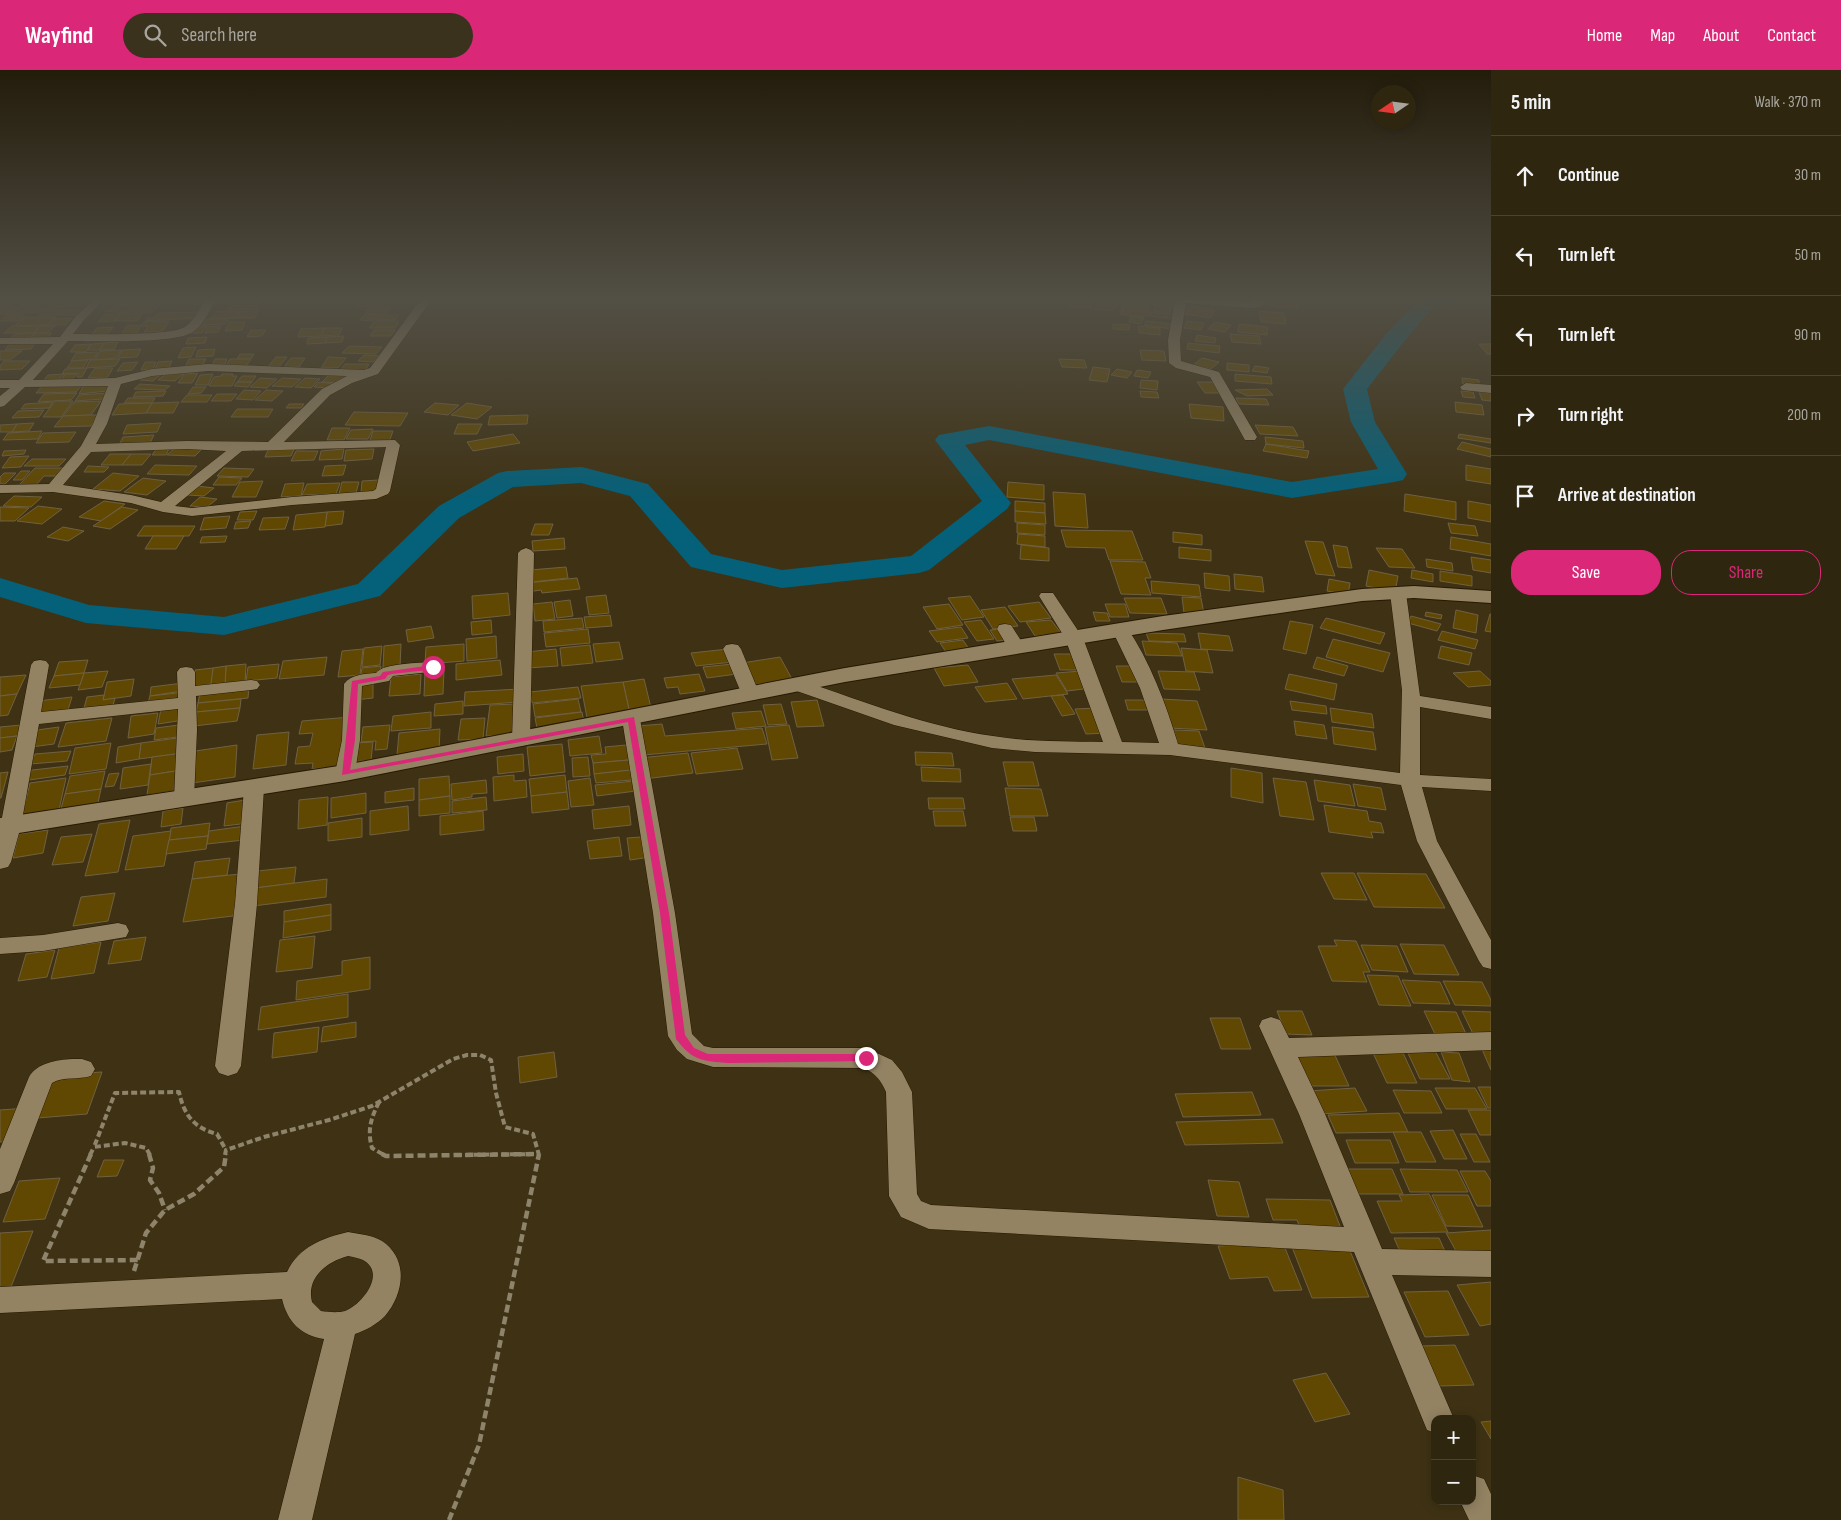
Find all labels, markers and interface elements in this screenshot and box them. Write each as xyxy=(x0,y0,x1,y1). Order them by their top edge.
search box xyxy=(123,13,473,58)
text: Wayfind xyxy=(25,21,93,50)
icon: search xyxy=(141,21,169,49)
text: Search here xyxy=(181,24,257,47)
text: Home xyxy=(1587,25,1622,46)
text: Map xyxy=(1650,25,1675,46)
text: About xyxy=(1703,25,1739,46)
text: Contact xyxy=(1767,25,1816,46)
north arrow xyxy=(1371,85,1416,130)
text: 5 min xyxy=(1511,90,1551,115)
text: Walk · 370 m xyxy=(1754,93,1821,112)
icon: ahead xyxy=(1511,162,1539,190)
text: Continue xyxy=(1558,164,1619,187)
text: 30 m xyxy=(1794,166,1821,185)
icon: left xyxy=(1511,242,1539,270)
text: Turn left xyxy=(1558,244,1615,267)
text: 50 m xyxy=(1795,246,1821,265)
icon: left xyxy=(1511,322,1539,350)
text: Turn left xyxy=(1558,324,1615,347)
text: 90 m xyxy=(1794,326,1821,345)
icon: right xyxy=(1511,402,1539,430)
text: Turn right xyxy=(1558,404,1623,427)
text: 200 m xyxy=(1787,406,1821,425)
icon: arrive xyxy=(1511,482,1539,510)
text: Arrive at destination xyxy=(1558,484,1696,507)
button: Save xyxy=(1511,550,1661,595)
button: Share xyxy=(1671,550,1821,595)
route start xyxy=(422,656,445,679)
route end xyxy=(855,1047,878,1070)
map controls xyxy=(1431,1415,1476,1505)
button: + xyxy=(1431,1415,1476,1460)
button: − xyxy=(1431,1460,1476,1505)

